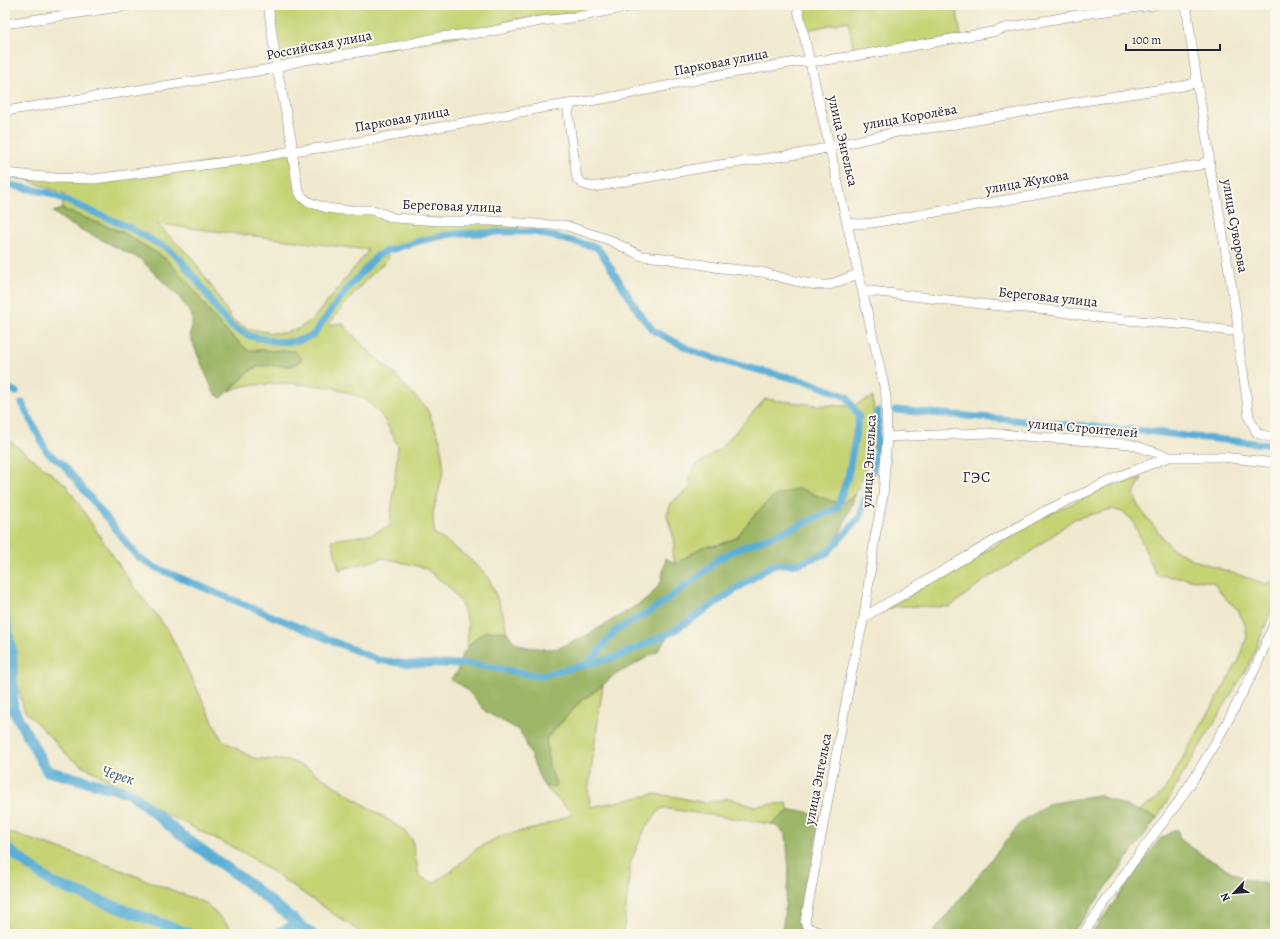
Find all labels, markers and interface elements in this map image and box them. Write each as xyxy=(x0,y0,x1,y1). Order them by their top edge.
street label: Российская улица xyxy=(265,25,374,65)
scale bar xyxy=(1126,26,1220,52)
text: 100 m xyxy=(1132,32,1161,48)
street label: Парковая улица xyxy=(672,43,770,80)
street label: улица Энгельса xyxy=(823,93,863,189)
street label: улица Королёва xyxy=(861,99,959,135)
street label: Парковая улица xyxy=(353,101,451,137)
street label: улица Жукова xyxy=(983,165,1071,199)
street label: улица Суворова xyxy=(1217,177,1253,275)
street label: Береговая улица xyxy=(402,195,503,217)
street label: Береговая улица xyxy=(997,282,1099,312)
street label: улица Энгельса xyxy=(857,414,881,509)
street label: улица Строителей xyxy=(1026,414,1139,442)
district label: ГЭС xyxy=(962,467,992,487)
street label: улица Энгельса xyxy=(800,731,836,827)
water label: Черек xyxy=(99,760,137,790)
north arrow xyxy=(1214,873,1254,913)
text: N xyxy=(1217,890,1234,904)

